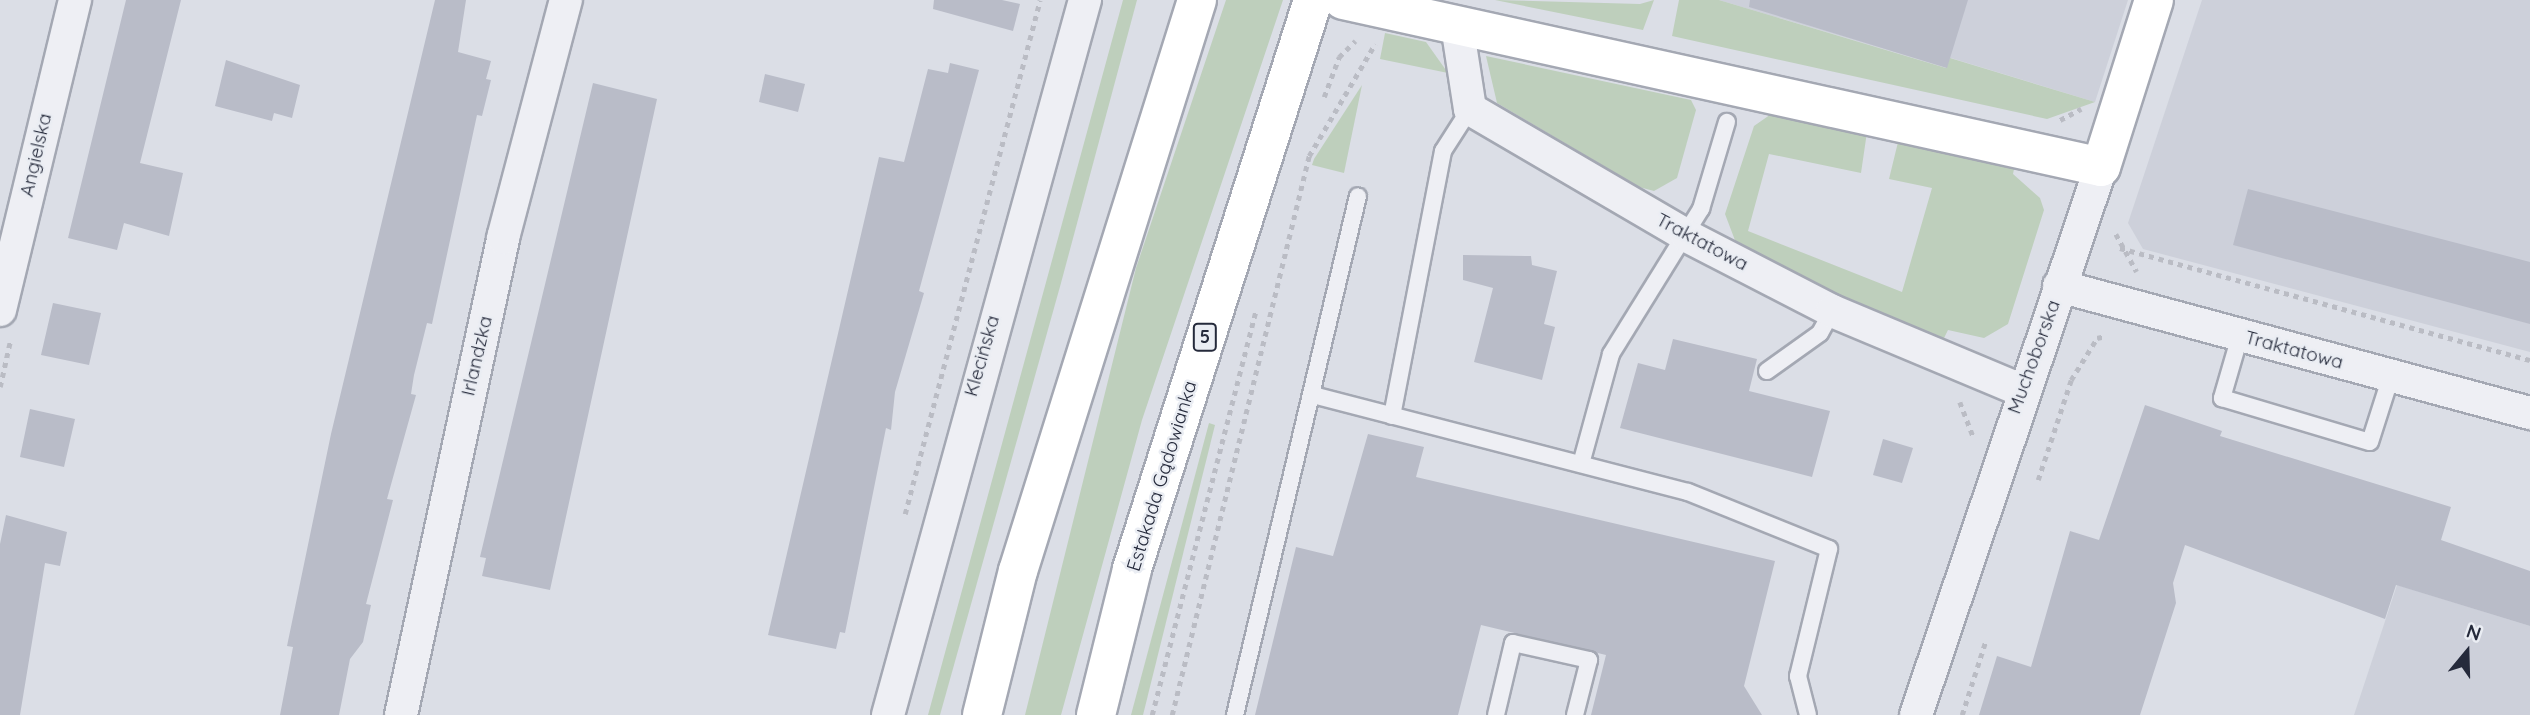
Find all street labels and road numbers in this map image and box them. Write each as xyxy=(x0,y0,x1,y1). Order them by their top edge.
street label: Angielska xyxy=(15,111,57,199)
street label: Traktatowa xyxy=(1652,208,1752,276)
street label: Muchoborska xyxy=(2003,297,2065,417)
street label: Klecińska xyxy=(960,313,1004,399)
street label: Irlandzka xyxy=(457,314,497,398)
road number: 5 xyxy=(1193,323,1217,352)
street label: Traktatowa xyxy=(2242,326,2346,374)
street label: Estakada Gądowianka xyxy=(1122,378,1202,574)

